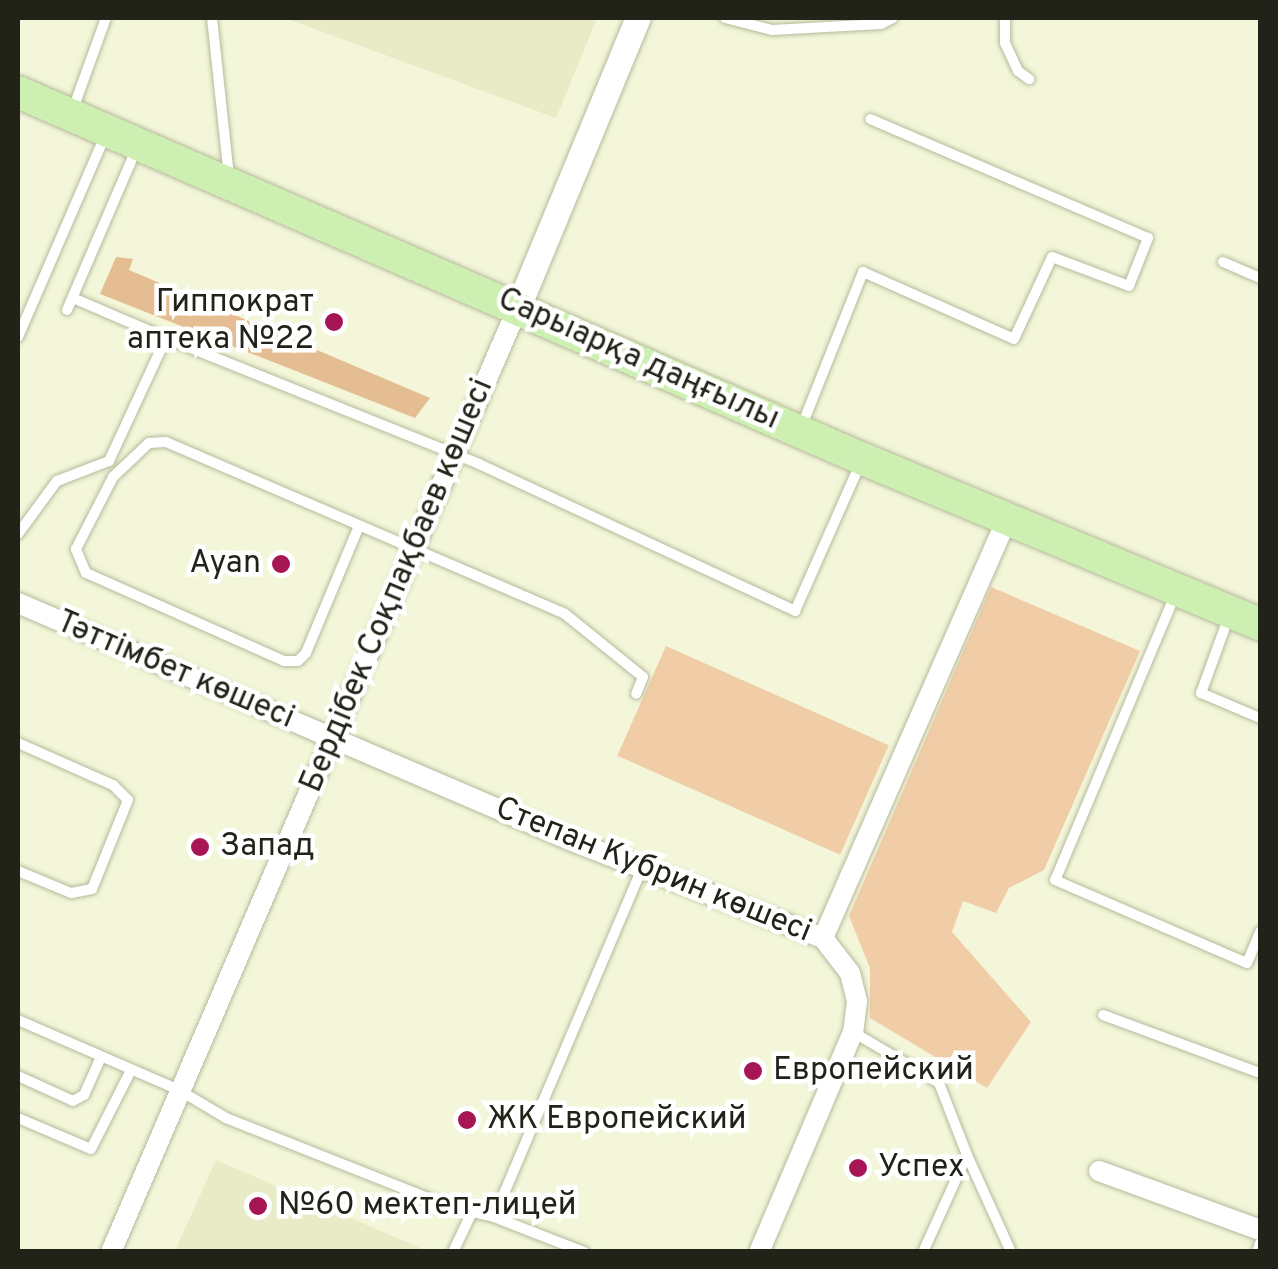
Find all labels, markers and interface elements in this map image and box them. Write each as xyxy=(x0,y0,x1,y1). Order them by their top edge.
street label: Сарыарқа даңғылы xyxy=(491,281,785,439)
place label: Гиппократ аптека №22 xyxy=(127,285,314,360)
marker: Гиппократ аптека №22 xyxy=(323,311,345,333)
street label: Бердібек Соқпақбаев көшесі xyxy=(293,373,503,799)
place label: Ayan xyxy=(189,545,261,583)
marker: Ayan xyxy=(270,553,292,575)
street label: Тәттімбет көшесі xyxy=(50,604,300,738)
street label: Степан Кубрин көшесі xyxy=(489,790,817,952)
place label: Запад xyxy=(220,828,314,866)
marker: Запад xyxy=(189,836,211,858)
place label: Европейский xyxy=(773,1052,974,1090)
marker: Европейский xyxy=(742,1060,764,1082)
place label: ЖК Европейский xyxy=(487,1101,747,1139)
marker: ЖК Европейский xyxy=(456,1109,478,1131)
place label: Успех xyxy=(878,1149,965,1187)
marker: Успех xyxy=(847,1157,869,1179)
place label: №60 мектеп-лицей xyxy=(278,1187,577,1225)
marker: №60 мектеп-лицей xyxy=(247,1195,269,1217)

